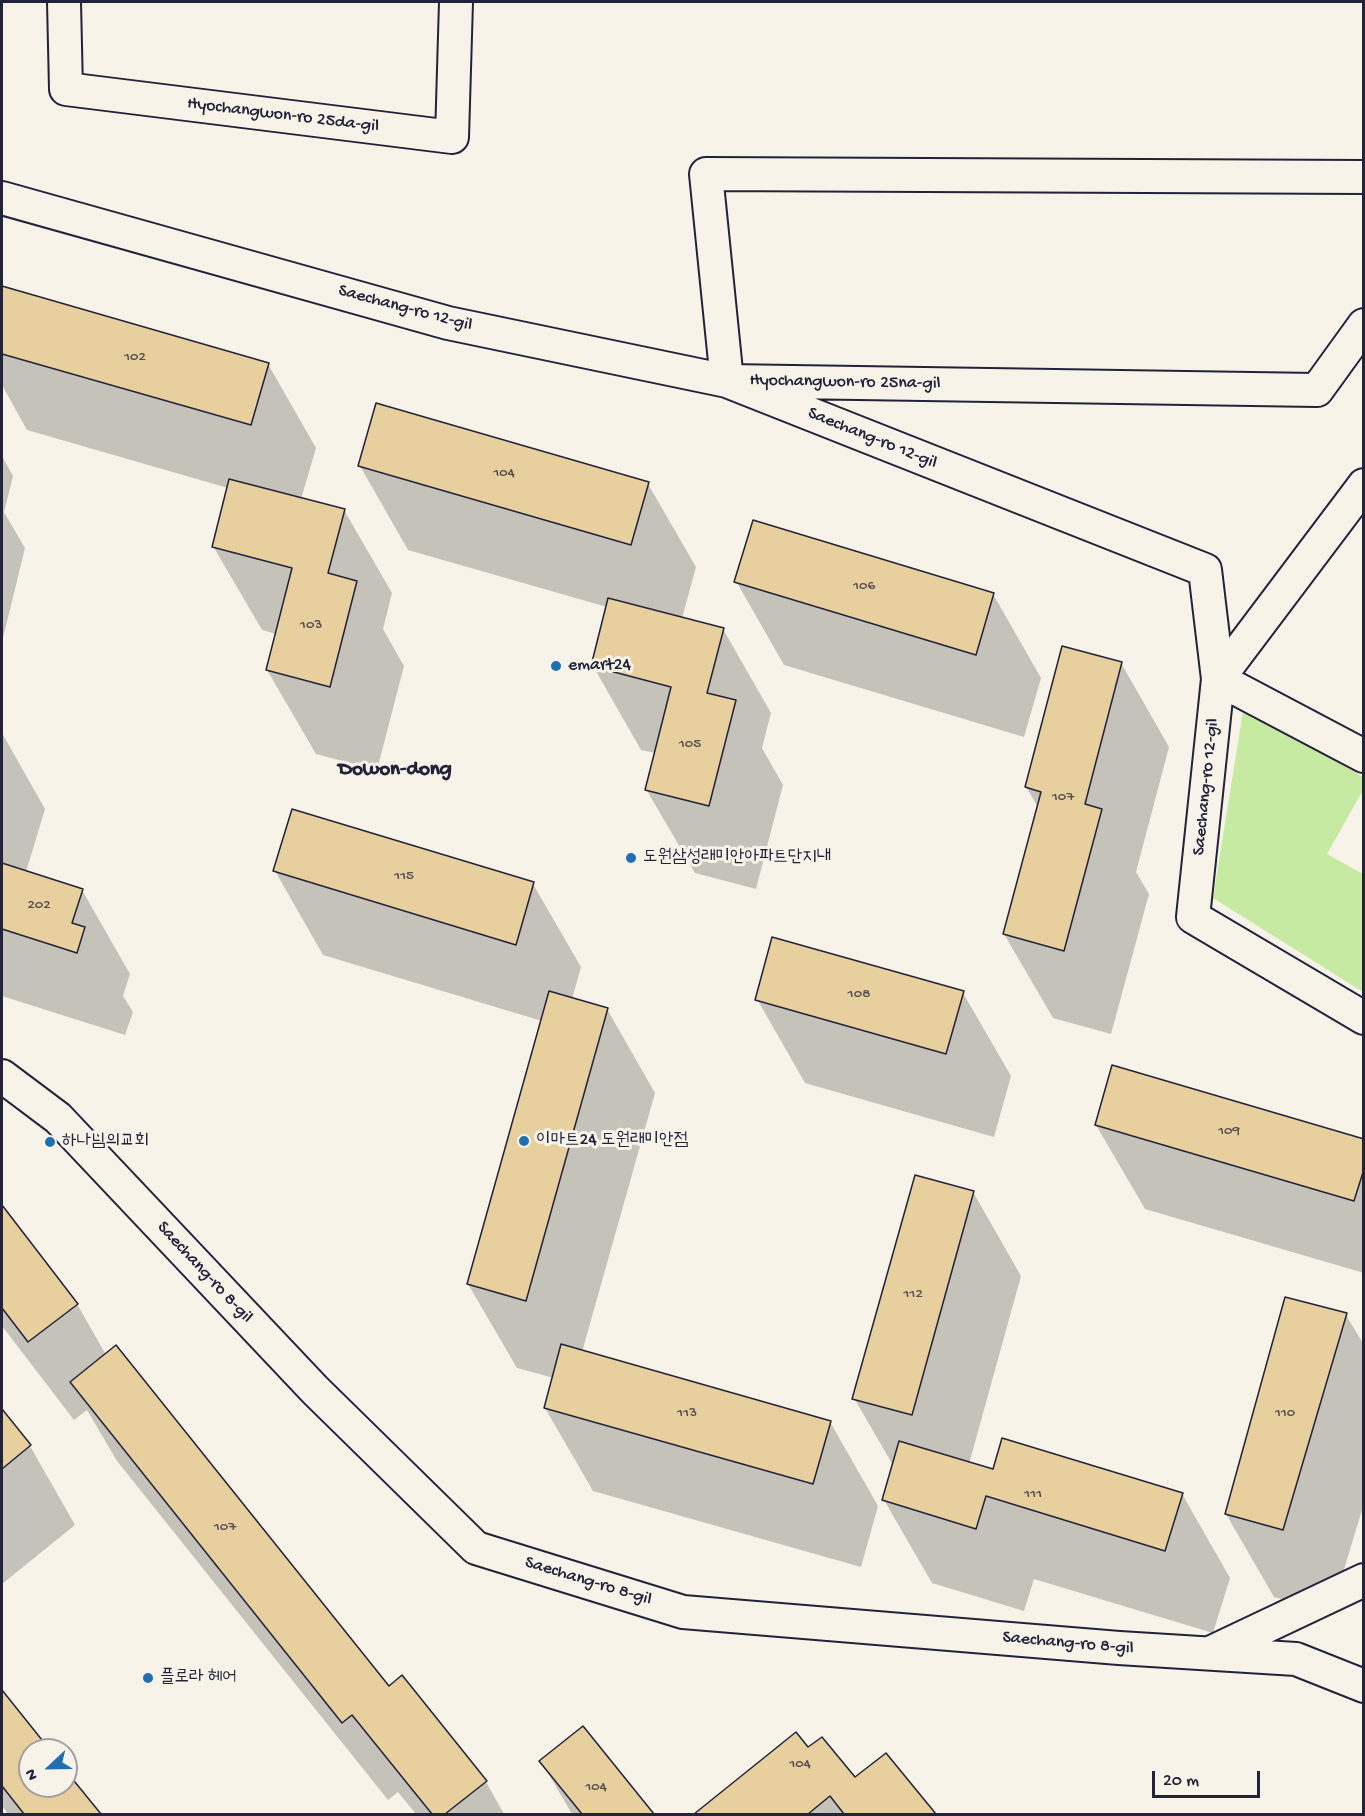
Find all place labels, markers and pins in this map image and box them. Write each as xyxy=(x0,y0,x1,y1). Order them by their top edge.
place label: emart24 xyxy=(568,655,631,677)
marker: emart24 xyxy=(549,659,563,673)
place label: 도원삼성래미안아파트단지내 xyxy=(643,847,831,869)
marker: 도원삼성래미안아파트단지내 xyxy=(624,851,638,865)
place label: 이마트24 도원래미안점 xyxy=(536,1130,688,1152)
place label: 하나님의교회 xyxy=(62,1131,149,1153)
marker: 이마트24 도원래미안점 xyxy=(517,1134,531,1148)
marker: 하나님의교회 xyxy=(43,1135,57,1149)
place label: 플로라 헤어 xyxy=(160,1667,237,1689)
marker: 플로라 헤어 xyxy=(141,1671,155,1685)

